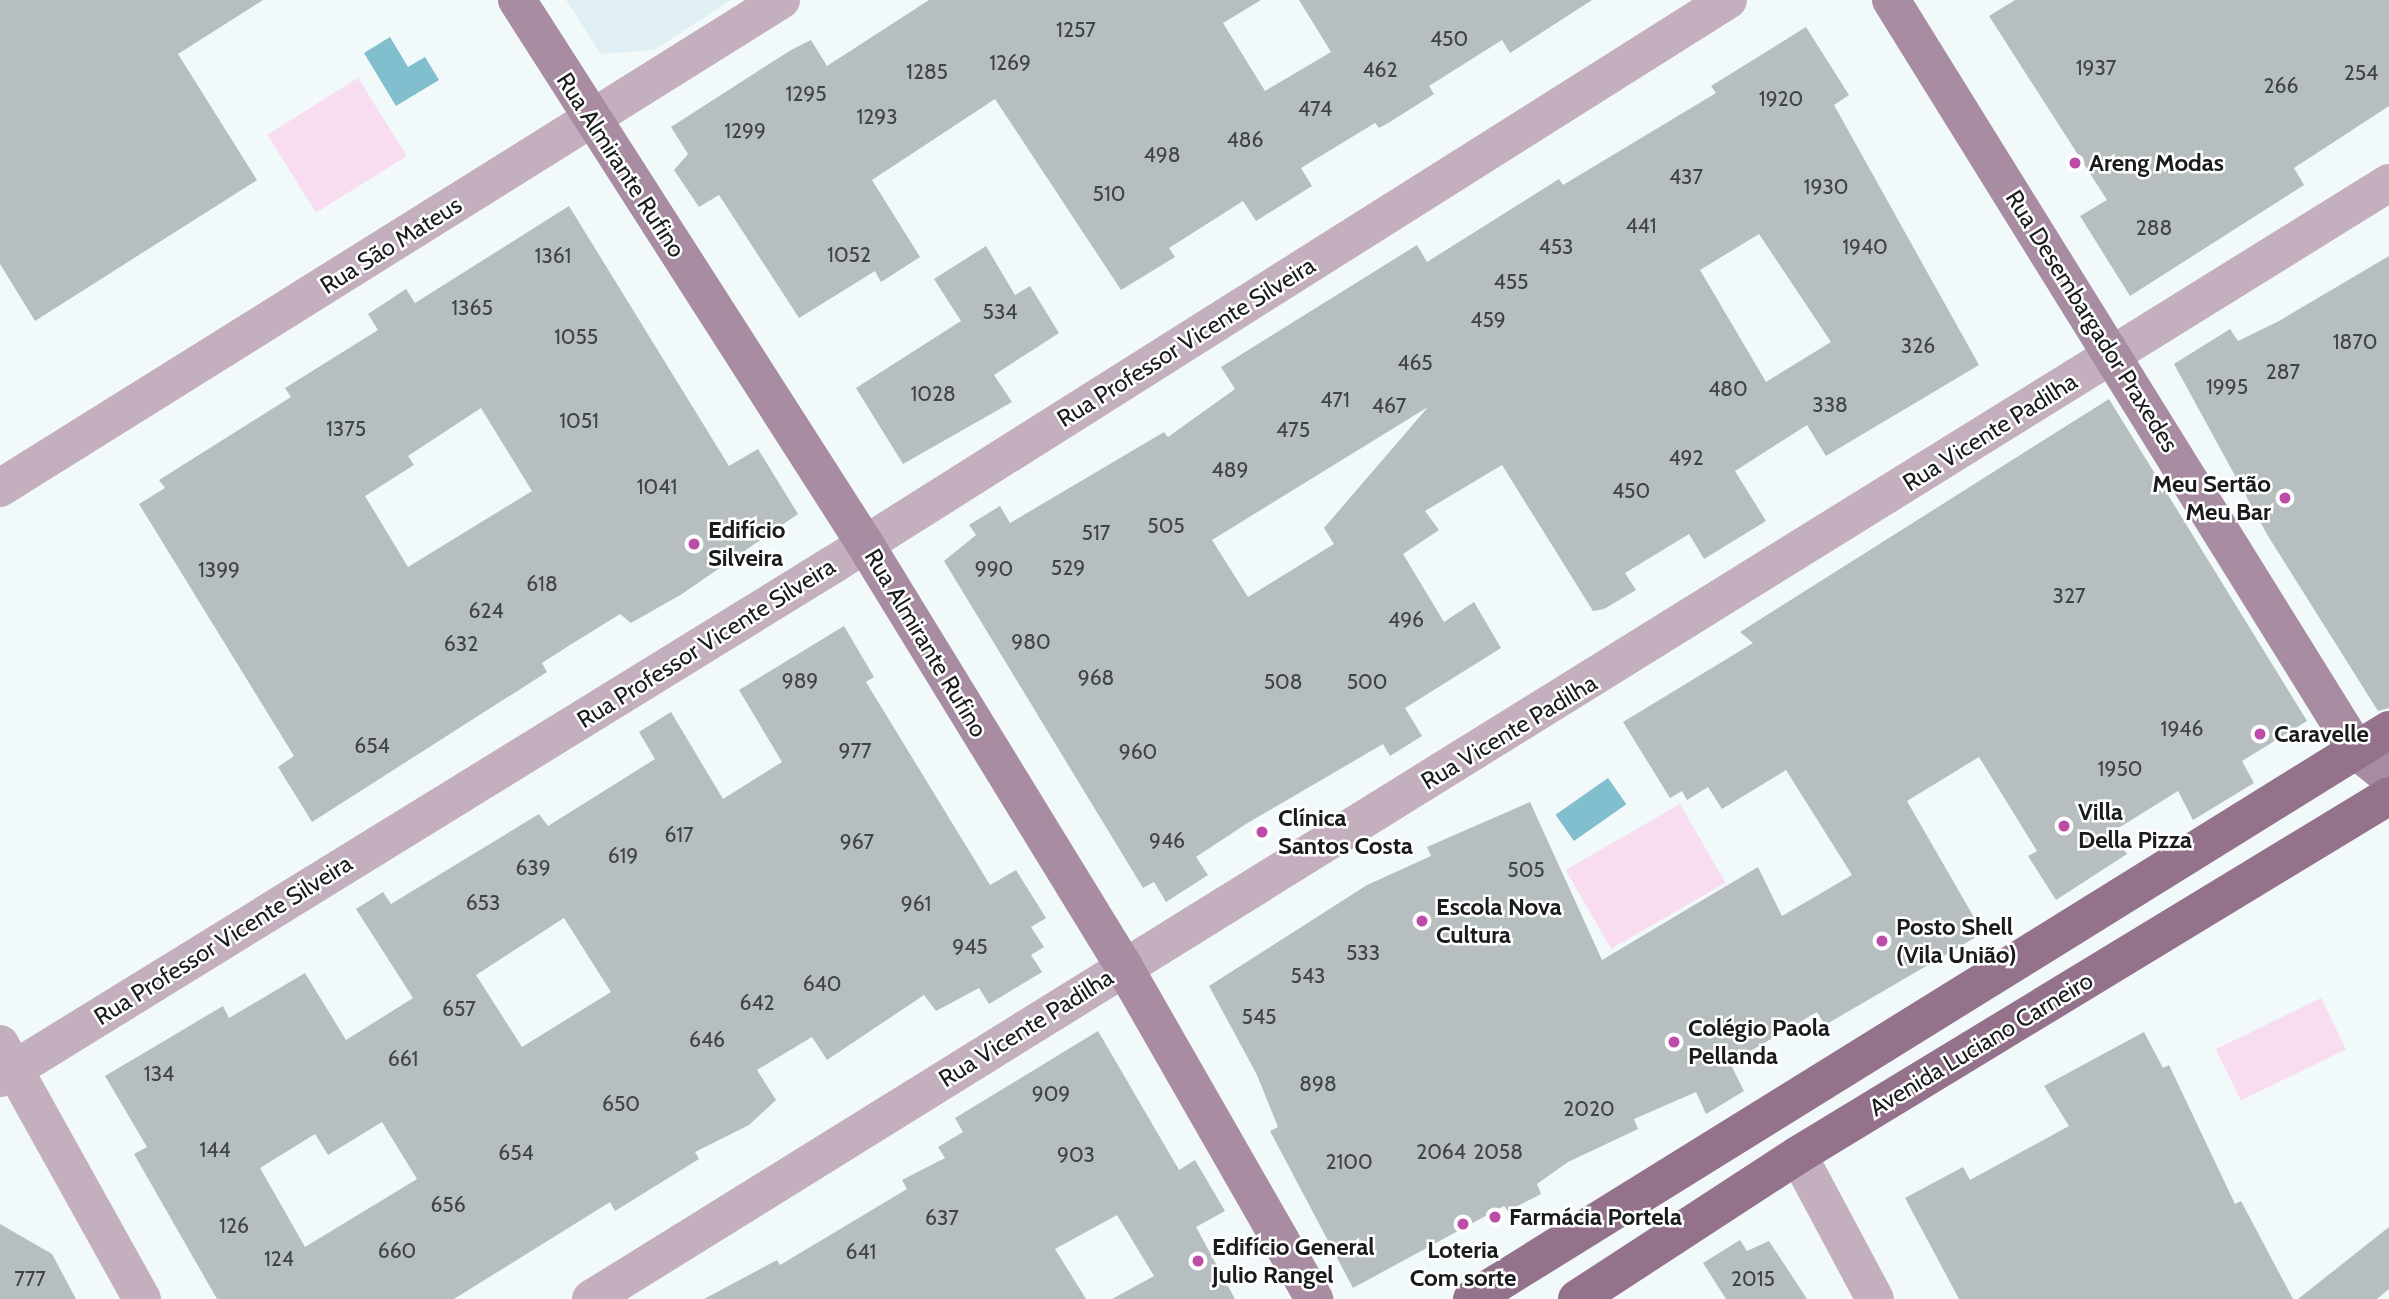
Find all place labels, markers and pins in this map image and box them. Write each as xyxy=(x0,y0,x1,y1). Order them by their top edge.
place label: Areng Modas xyxy=(2089,149,2224,177)
marker: Areng Modas xyxy=(2067,155,2083,171)
place label: Meu Sertão Meu Bar xyxy=(2152,470,2271,526)
marker: Meu Sertão Meu Bar xyxy=(2277,490,2293,506)
place label: Edifício Silveira xyxy=(708,516,785,572)
marker: Edifício Silveira xyxy=(686,536,702,552)
place label: Caravelle xyxy=(2274,720,2369,748)
marker: Caravelle xyxy=(2252,726,2268,742)
place label: Villa Della Pizza xyxy=(2078,798,2192,854)
place label: Clínica Santos Costa xyxy=(1278,804,1413,860)
marker: Villa Della Pizza xyxy=(2056,818,2072,834)
marker: Clínica Santos Costa xyxy=(1252,822,1272,842)
place label: Escola Nova Cultura xyxy=(1436,893,1562,949)
marker: Escola Nova Cultura xyxy=(1414,913,1430,929)
place label: Posto Shell (Vila União) xyxy=(1896,913,2017,969)
marker: Posto Shell (Vila União) xyxy=(1874,933,1890,949)
place label: Colégio Paola Pellanda xyxy=(1688,1014,1830,1070)
marker: Colégio Paola Pellanda xyxy=(1666,1034,1682,1050)
place label: Farmácia Portela xyxy=(1509,1203,1682,1231)
marker: Farmácia Portela xyxy=(1487,1209,1503,1225)
marker: Loteria Com sorte xyxy=(1455,1216,1471,1232)
place label: Edifício General Julio Rangel xyxy=(1212,1233,1375,1289)
place label: Loteria Com sorte xyxy=(1410,1236,1516,1292)
marker: Edifício General Julio Rangel xyxy=(1190,1253,1206,1269)

